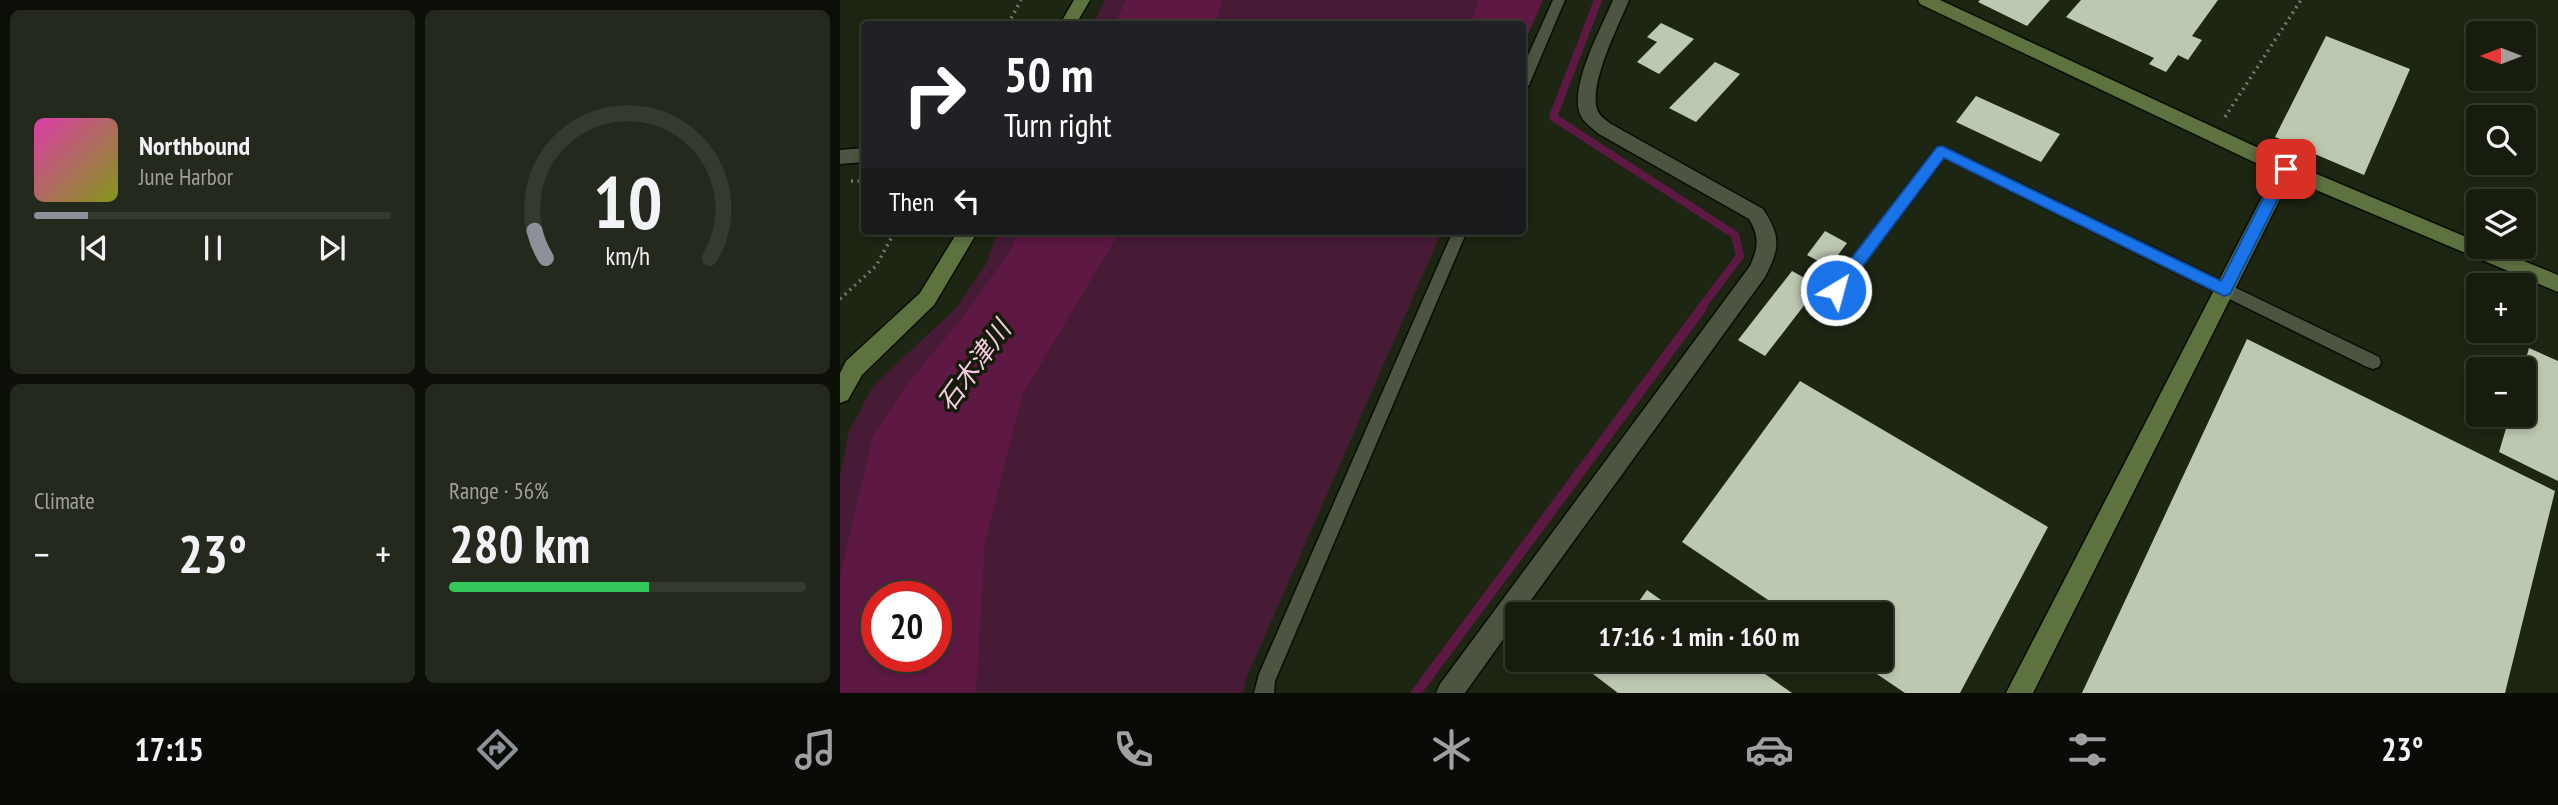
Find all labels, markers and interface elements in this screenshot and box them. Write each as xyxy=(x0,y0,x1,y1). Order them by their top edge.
north arrow xyxy=(2466,21,2536,91)
map controls xyxy=(2466,21,2536,427)
text: 50 m xyxy=(1004,42,1093,106)
icon: right xyxy=(889,49,980,140)
text: Turn right xyxy=(1004,104,1112,146)
button: search xyxy=(2466,105,2536,175)
text: Northbound xyxy=(139,129,250,162)
pin xyxy=(2256,139,2316,199)
icon: arrive xyxy=(2267,150,2305,188)
text: 10 xyxy=(593,155,662,249)
text: June Harbor xyxy=(139,162,233,191)
icon: left xyxy=(948,182,986,220)
text: Then xyxy=(889,185,934,218)
button: layers xyxy=(2466,189,2536,259)
icon: previous xyxy=(75,229,113,267)
icon: pause xyxy=(194,229,232,267)
icon: next xyxy=(313,229,351,267)
text: km/h xyxy=(605,240,650,272)
position arrow xyxy=(1799,253,1873,327)
button: + xyxy=(2466,273,2536,343)
water label: 石木津川 xyxy=(930,312,1019,417)
button: − xyxy=(2466,357,2536,427)
text: Range · 56% xyxy=(449,476,549,505)
text: Climate xyxy=(34,486,95,515)
text: 280 km xyxy=(449,510,590,577)
text: 23° xyxy=(178,520,247,587)
text: − xyxy=(34,529,50,578)
text: + xyxy=(375,529,391,578)
speed limit sign: 20 xyxy=(861,581,952,672)
text: 17:16 · 1 min · 160 m xyxy=(1599,620,1799,653)
icon: directions xyxy=(473,725,522,774)
icon: music xyxy=(791,725,840,774)
icon: phone xyxy=(1109,725,1158,774)
icon: climate xyxy=(1427,725,1476,774)
icon: car xyxy=(1745,725,1794,774)
icon: filters xyxy=(2063,725,2112,774)
text: 17:15 xyxy=(135,728,204,770)
text: 23° xyxy=(2381,728,2423,770)

